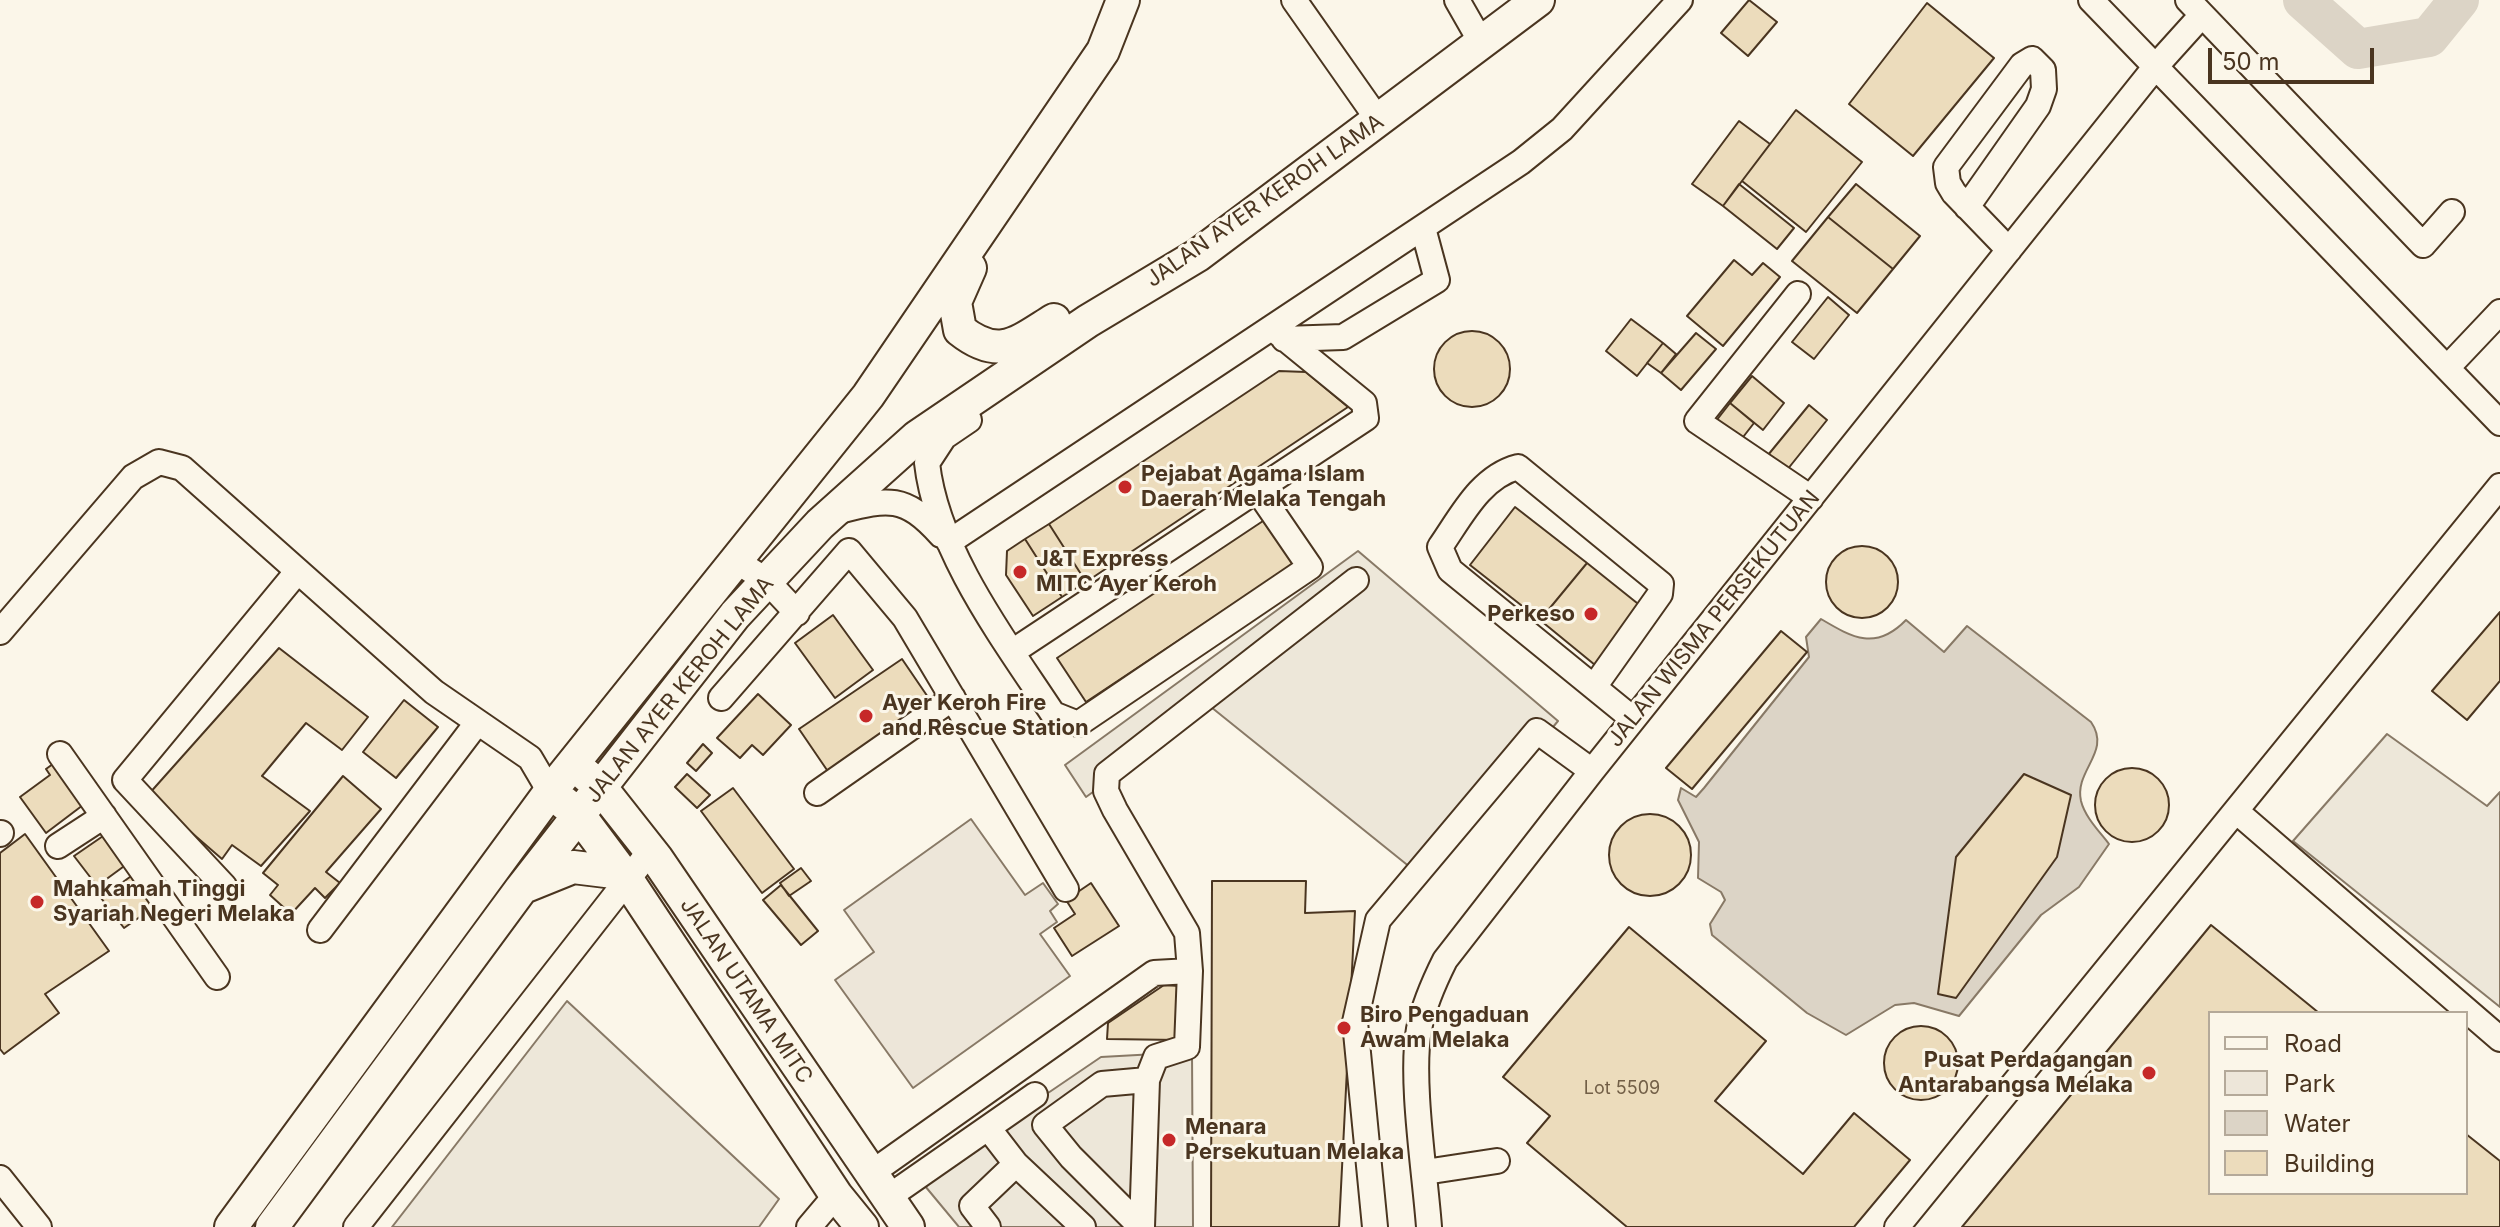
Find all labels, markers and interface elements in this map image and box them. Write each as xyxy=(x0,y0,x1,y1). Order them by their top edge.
scale bar xyxy=(2212,32,2378,82)
text: 50 m xyxy=(2222,47,2280,76)
street label: JALAN AYER KEROH LAMA xyxy=(1141,109,1389,293)
place label: Pejabat Agama Islam Daerah Melaka Tengah xyxy=(1141,461,1386,512)
marker: Pejabat Agama Islam Daerah Melaka Tengah xyxy=(1116,478,1134,496)
street label: JALAN WISMA PERSEKUTUAN xyxy=(1602,485,1826,753)
place label: J&T Express MITC Ayer Keroh xyxy=(1036,546,1217,598)
marker: J&T Express MITC Ayer Keroh xyxy=(1011,563,1029,581)
street label: JALAN AYER KEROH LAMA xyxy=(580,571,780,809)
place label: Perkeso xyxy=(1487,601,1575,627)
marker: Perkeso xyxy=(1582,605,1600,623)
place label: Ayer Keroh Fire and Rescue Station xyxy=(882,690,1089,742)
marker: Ayer Keroh Fire and Rescue Station xyxy=(857,707,875,725)
place label: Mahkamah Tinggi Syariah Negeri Melaka xyxy=(53,876,295,928)
marker: Mahkamah Tinggi Syariah Negeri Melaka xyxy=(28,893,46,911)
street label: JALAN UTAMA MITC xyxy=(674,893,818,1089)
place label: Biro Pengaduan Awam Melaka xyxy=(1360,1002,1529,1054)
legend xyxy=(2208,1011,2468,1195)
marker: Biro Pengaduan Awam Melaka xyxy=(1335,1019,1353,1037)
text: Road xyxy=(2284,1029,2342,1058)
place label: Pusat Perdagangan Antarabangsa Melaka xyxy=(1898,1047,2133,1098)
marker: Pusat Perdagangan Antarabangsa Melaka xyxy=(2140,1064,2158,1082)
text: Park xyxy=(2284,1069,2335,1098)
house number: Lot 5509 xyxy=(1584,1078,1660,1100)
text: Water xyxy=(2284,1109,2351,1138)
place label: Menara Persekutuan Melaka xyxy=(1185,1114,1404,1166)
marker: Menara Persekutuan Melaka xyxy=(1160,1131,1178,1149)
text: Building xyxy=(2284,1149,2375,1178)

